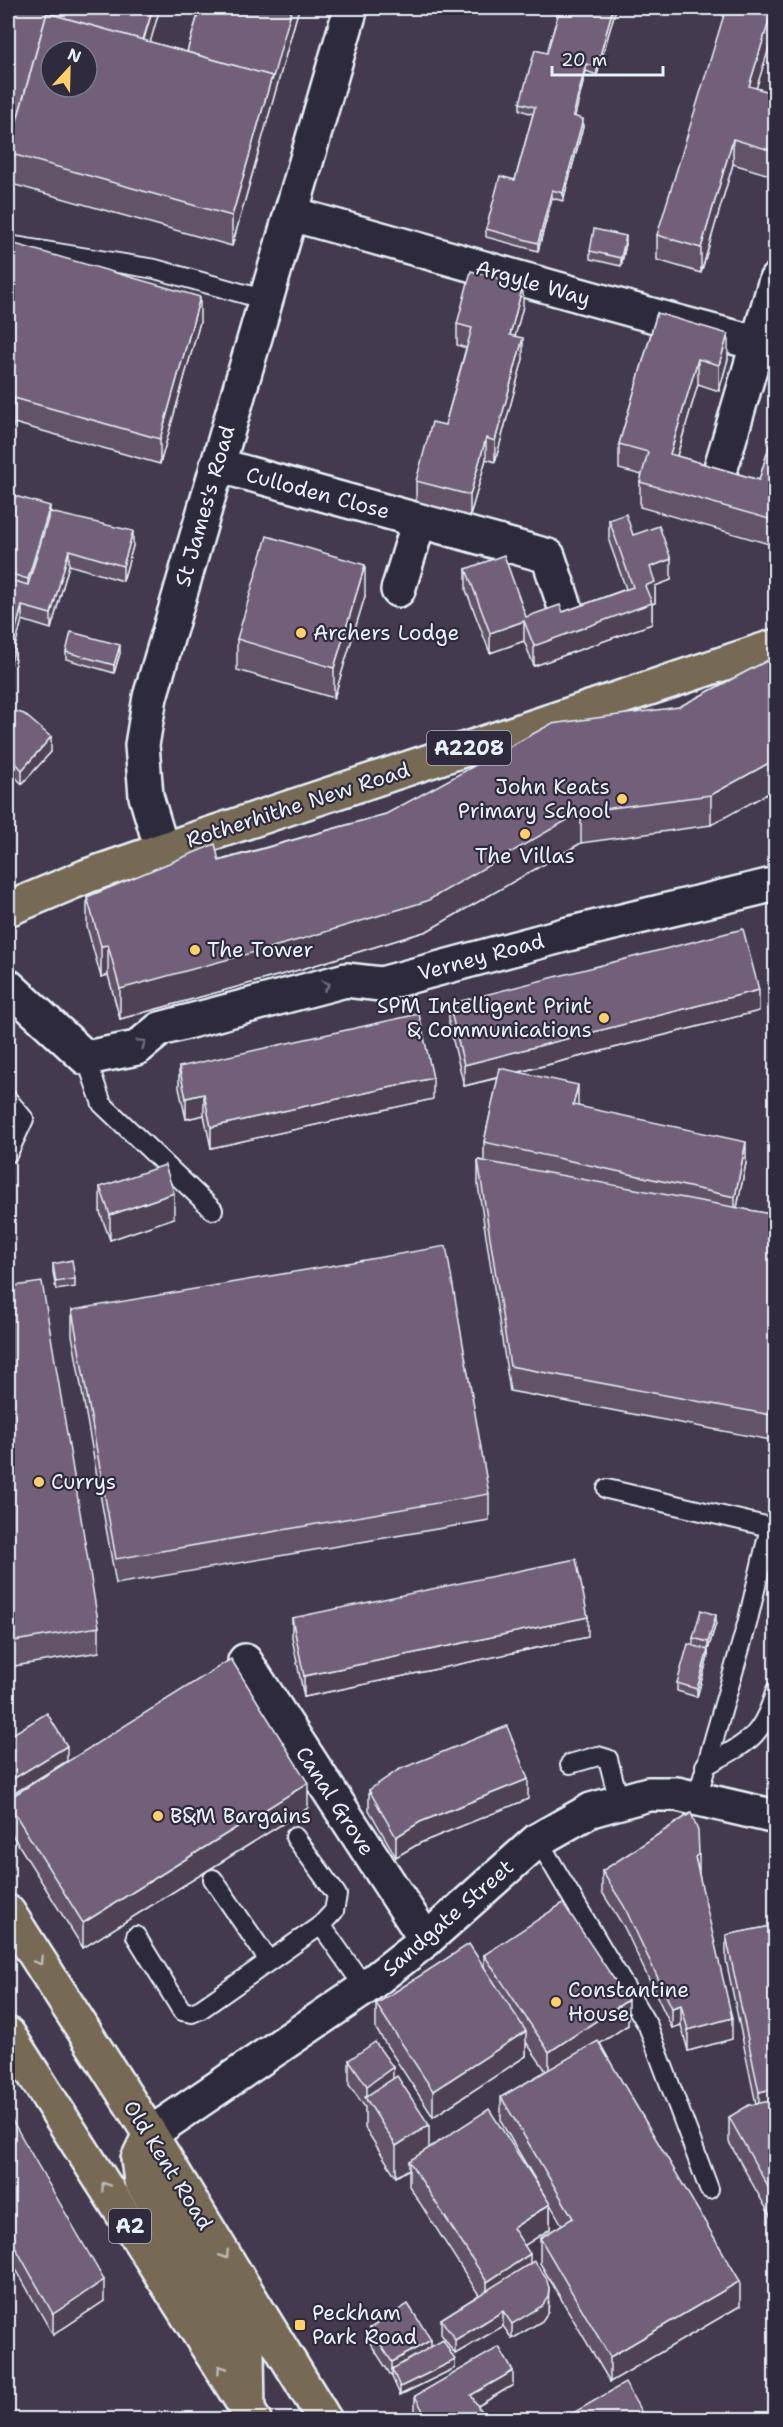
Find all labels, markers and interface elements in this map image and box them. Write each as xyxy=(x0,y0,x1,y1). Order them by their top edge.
north arrow xyxy=(39,39,99,99)
scale bar xyxy=(552,39,663,77)
text: N xyxy=(65,43,84,68)
text: 20 m xyxy=(561,48,607,72)
street label: Argyle Way xyxy=(472,253,594,313)
street label: St James's Road xyxy=(169,422,241,590)
street label: Culloden Close xyxy=(243,460,393,526)
place label: Archers Lodge xyxy=(313,619,459,647)
marker: Archers Lodge xyxy=(294,626,308,640)
road number: A2208 xyxy=(427,731,511,765)
street label: Rotherhithe New Road xyxy=(183,756,413,854)
place label: John Keats Primary School xyxy=(458,773,611,825)
marker: John Keats Primary School xyxy=(615,792,629,806)
marker: The Villas xyxy=(518,827,532,841)
place label: The Villas xyxy=(475,842,575,870)
street label: Verney Road xyxy=(415,927,547,987)
place label: The Tower xyxy=(207,936,313,964)
marker: The Tower xyxy=(188,943,202,957)
one-way arrow xyxy=(321,980,331,993)
place label: SPM Intelligent Print & Communications xyxy=(377,992,592,1044)
marker: SPM Intelligent Print & Communications xyxy=(597,1011,611,1025)
one-way arrow xyxy=(135,1039,146,1050)
place label: Currys xyxy=(51,1468,116,1496)
marker: Currys xyxy=(32,1475,46,1489)
street label: Canal Grove xyxy=(289,1741,381,1861)
place label: B&M Bargains xyxy=(170,1802,311,1830)
marker: B&M Bargains xyxy=(151,1809,165,1823)
street label: Sandgate Street xyxy=(376,1853,520,1983)
one-way arrow xyxy=(31,1955,42,1966)
place label: Constantine House xyxy=(568,1976,689,2028)
marker: Constantine House xyxy=(549,1995,563,2009)
street label: Old Kent Road xyxy=(117,2095,219,2235)
one-way arrow xyxy=(101,2182,112,2193)
road number: A2 xyxy=(109,2209,151,2243)
one-way arrow xyxy=(217,2249,229,2259)
place label: Peckham Park Road xyxy=(312,2299,417,2351)
marker: Peckham Park Road xyxy=(293,2318,307,2332)
one-way arrow xyxy=(217,2364,228,2375)

